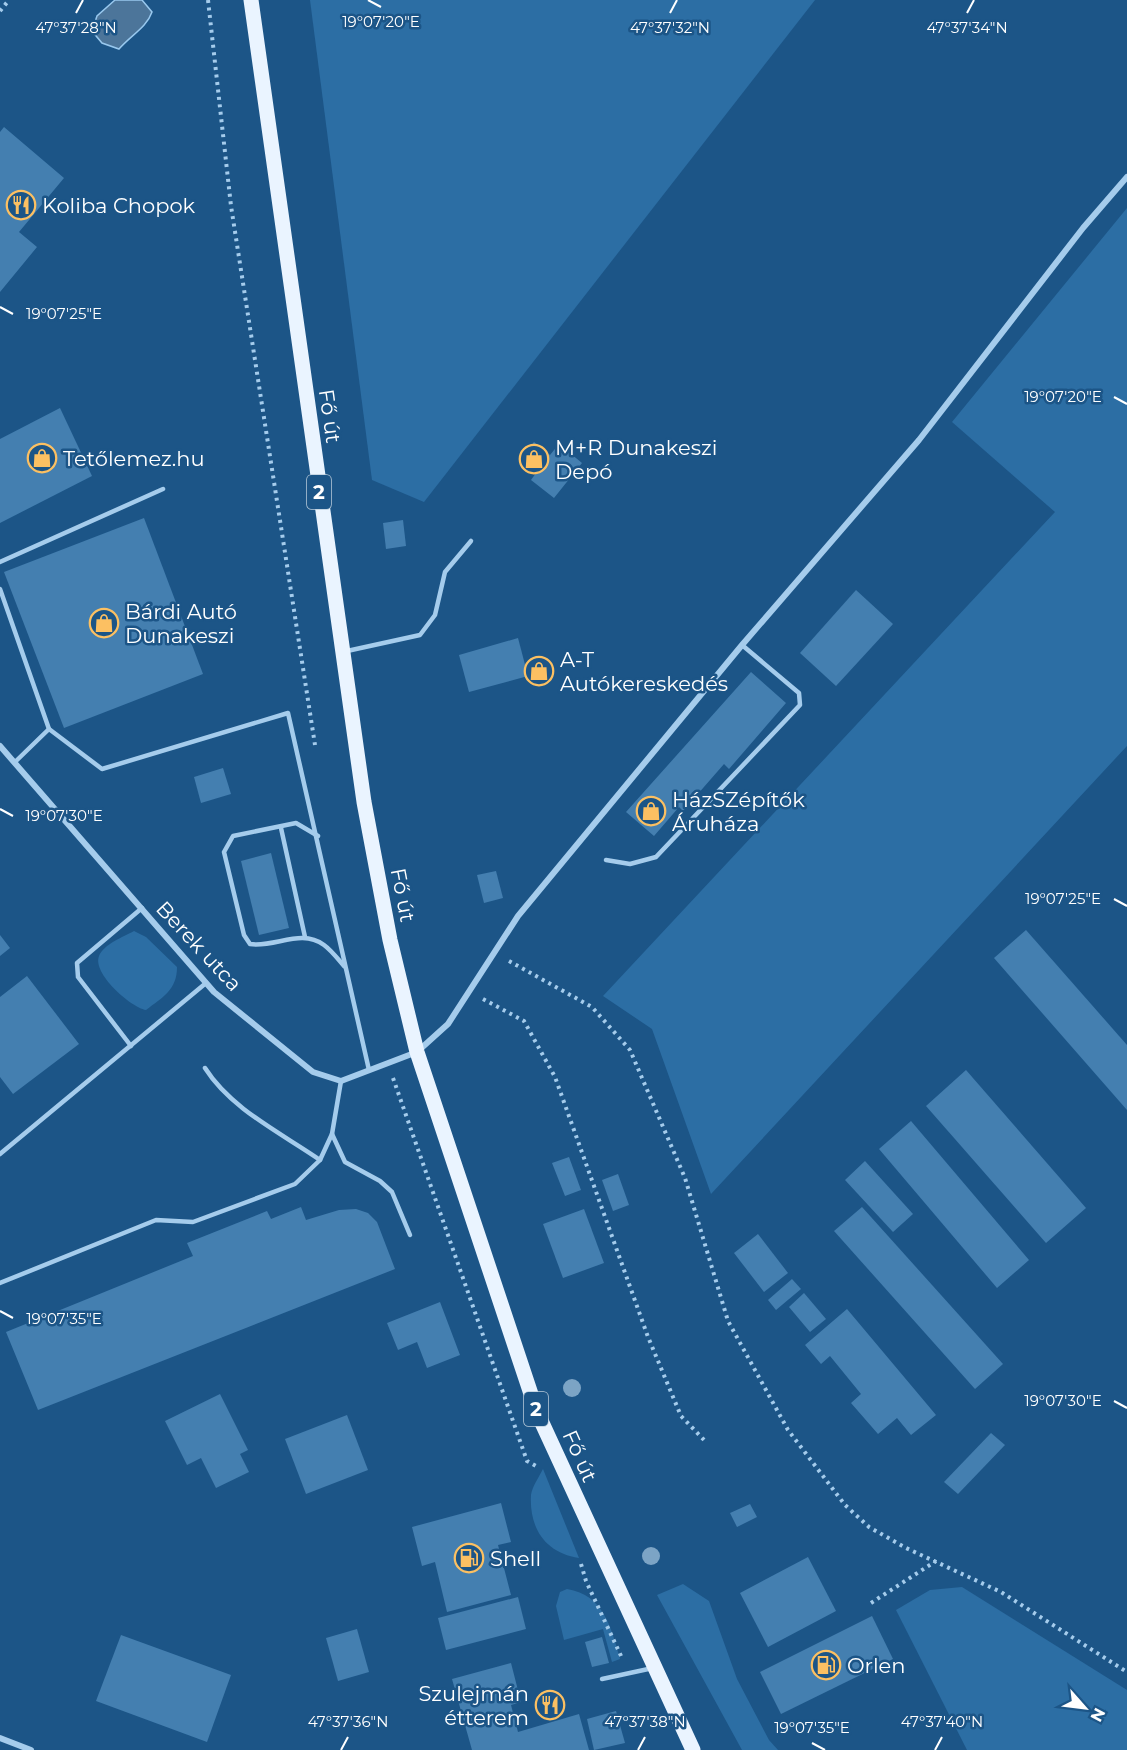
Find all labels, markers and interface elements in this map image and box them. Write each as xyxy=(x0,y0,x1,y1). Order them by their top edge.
text: 19°07'20"E xyxy=(342,12,420,31)
text: 47°37'28"N xyxy=(35,18,117,37)
text: 47°37'32"N xyxy=(630,18,710,37)
text: 47°37'34"N xyxy=(926,18,1008,37)
restaurant icon: Koliba Chopok xyxy=(5,189,37,221)
place label: Koliba Chopok xyxy=(42,193,196,218)
text: 19°07'25"E xyxy=(26,304,102,323)
street label: Fő út xyxy=(314,387,346,445)
text: 19°07'20"E xyxy=(1024,387,1102,406)
place label: M+R Dunakeszi Depó xyxy=(555,435,717,484)
shop icon: Tetőlemez.hu xyxy=(26,442,58,474)
shop icon: M+R Dunakeszi Depó xyxy=(518,443,550,475)
place label: Tetőlemez.hu xyxy=(63,446,205,471)
road number: 2 xyxy=(307,475,331,509)
place label: Bárdi Autó Dunakeszi xyxy=(125,599,237,648)
shop icon: Bárdi Autó Dunakeszi xyxy=(88,607,120,639)
place label: A-T Autókereskedés xyxy=(560,647,728,696)
shop icon: A-T Autókereskedés xyxy=(523,655,555,687)
place label: HázSZépítők Áruháza xyxy=(672,787,805,836)
shop icon: HázSZépítők Áruháza xyxy=(635,795,667,827)
text: 19°07'30"E xyxy=(25,806,103,825)
street label: Fő út xyxy=(386,866,420,924)
text: 19°07'25"E xyxy=(1025,889,1101,908)
street label: Berek utca xyxy=(151,896,247,996)
text: 19°07'35"E xyxy=(26,1309,102,1328)
text: 19°07'30"E xyxy=(1024,1391,1102,1410)
road number: 2 xyxy=(524,1392,548,1426)
street label: Fő út xyxy=(558,1426,602,1486)
fuel station icon: Shell xyxy=(453,1542,485,1574)
place label: Shell xyxy=(490,1546,541,1571)
fuel station icon: Orlen xyxy=(810,1649,842,1681)
place label: Orlen xyxy=(847,1653,905,1678)
north arrow xyxy=(1055,1678,1115,1738)
place label: Szulejmán étterem xyxy=(418,1681,529,1730)
restaurant icon: Szulejmán étterem xyxy=(534,1689,566,1721)
text: N xyxy=(1086,1705,1109,1725)
text: 47°37'36"N xyxy=(308,1712,388,1731)
text: 47°37'38"N xyxy=(604,1712,686,1731)
text: 47°37'40"N xyxy=(901,1712,983,1731)
text: 19°07'35"E xyxy=(774,1718,850,1737)

